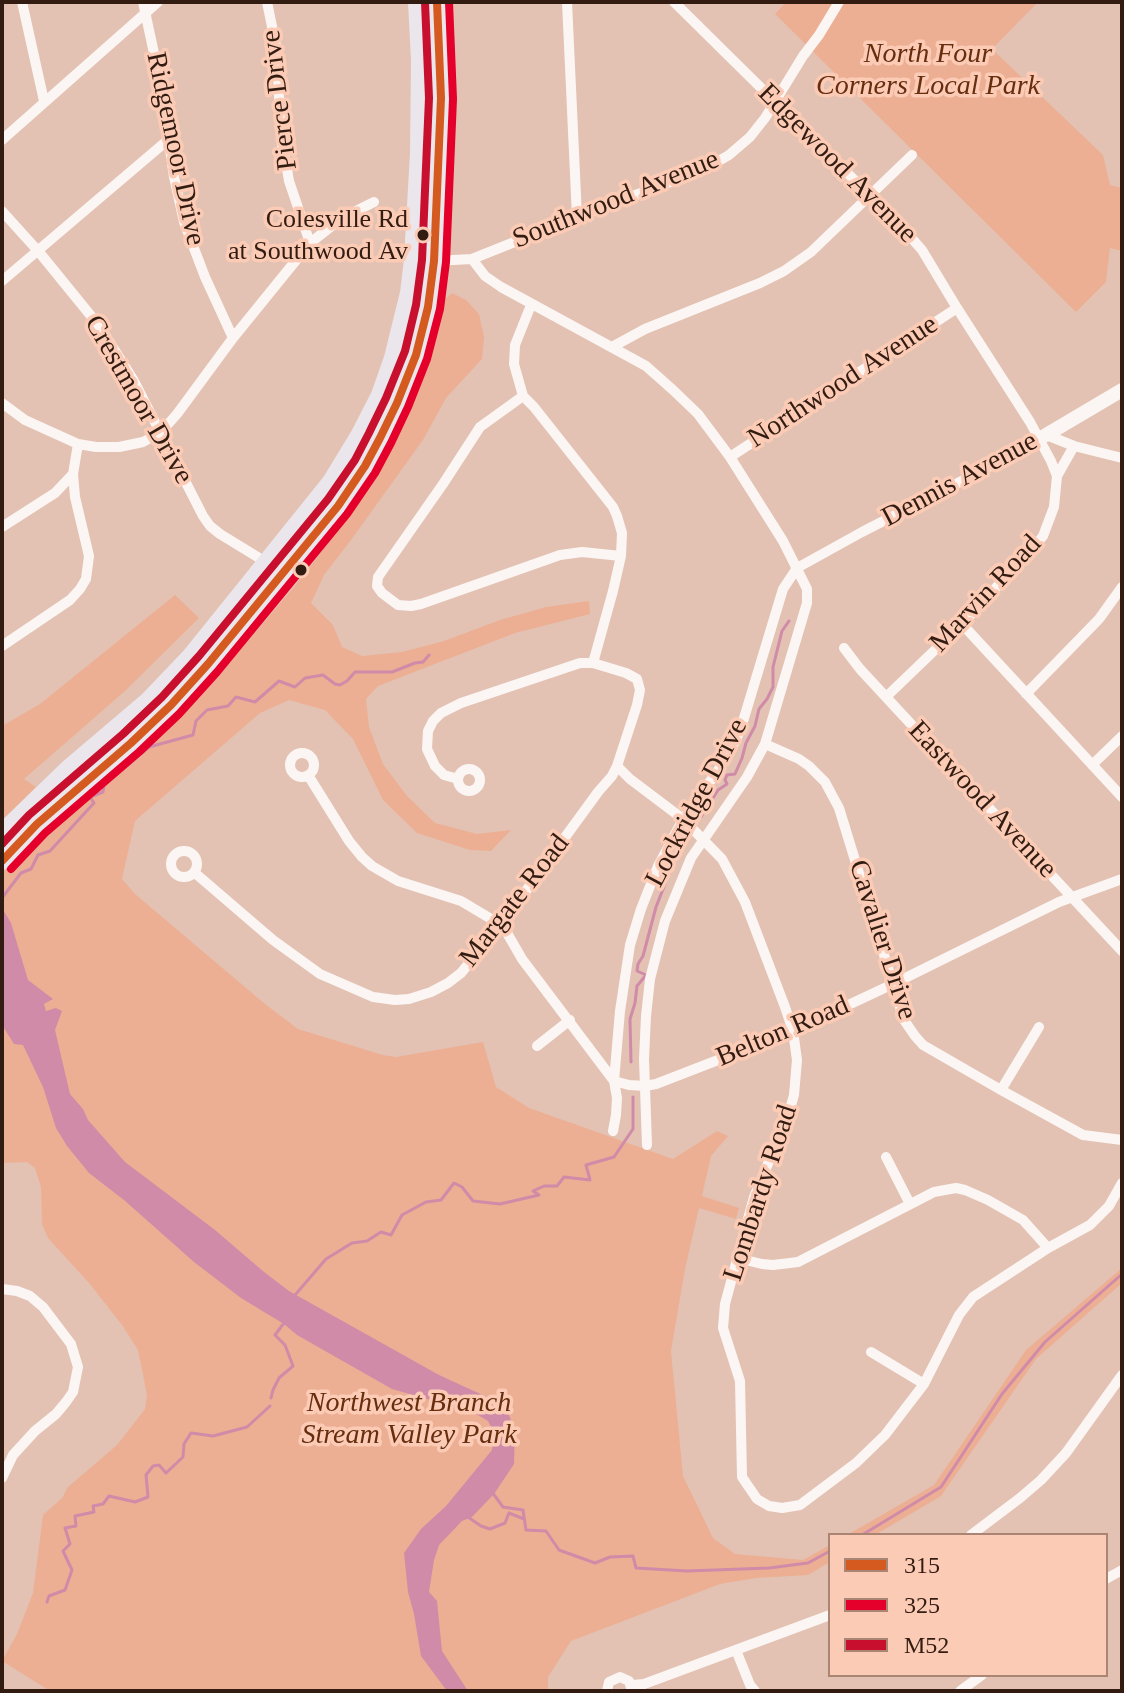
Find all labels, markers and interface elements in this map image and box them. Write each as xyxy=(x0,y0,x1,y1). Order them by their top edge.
street label: Pierce Drive xyxy=(255,28,305,172)
park label: North Four Corners Local Park xyxy=(816,38,1040,104)
street label: Ridgemoor Drive xyxy=(138,49,212,249)
street label: Edgewood Avenue xyxy=(750,77,924,251)
street label: Southwood Avenue xyxy=(508,143,724,257)
place label: Colesville Rd at Southwood Av xyxy=(228,204,408,266)
marker: Colesville Rd at Southwood Av xyxy=(415,227,431,243)
street label: Northwood Avenue xyxy=(742,308,944,456)
street label: Crestmoor Drive xyxy=(76,310,200,490)
street label: Dennis Avenue xyxy=(876,425,1044,535)
street label: Marvin Road xyxy=(923,528,1049,660)
unlabelled marker xyxy=(293,562,309,578)
street label: Lockridge Drive xyxy=(639,713,755,893)
street label: Eastwood Avenue xyxy=(901,715,1063,885)
street label: Margate Road xyxy=(453,828,577,974)
street label: Cavalier Drive xyxy=(840,856,924,1024)
street label: Belton Road xyxy=(712,989,854,1075)
street label: Lombardy Road xyxy=(717,1101,805,1285)
park label: Northwest Branch Stream Valley Park xyxy=(301,1387,517,1453)
legend xyxy=(828,1533,1108,1677)
text: 315 xyxy=(904,1552,940,1578)
text: 325 xyxy=(904,1592,940,1618)
text: M52 xyxy=(904,1632,949,1658)

